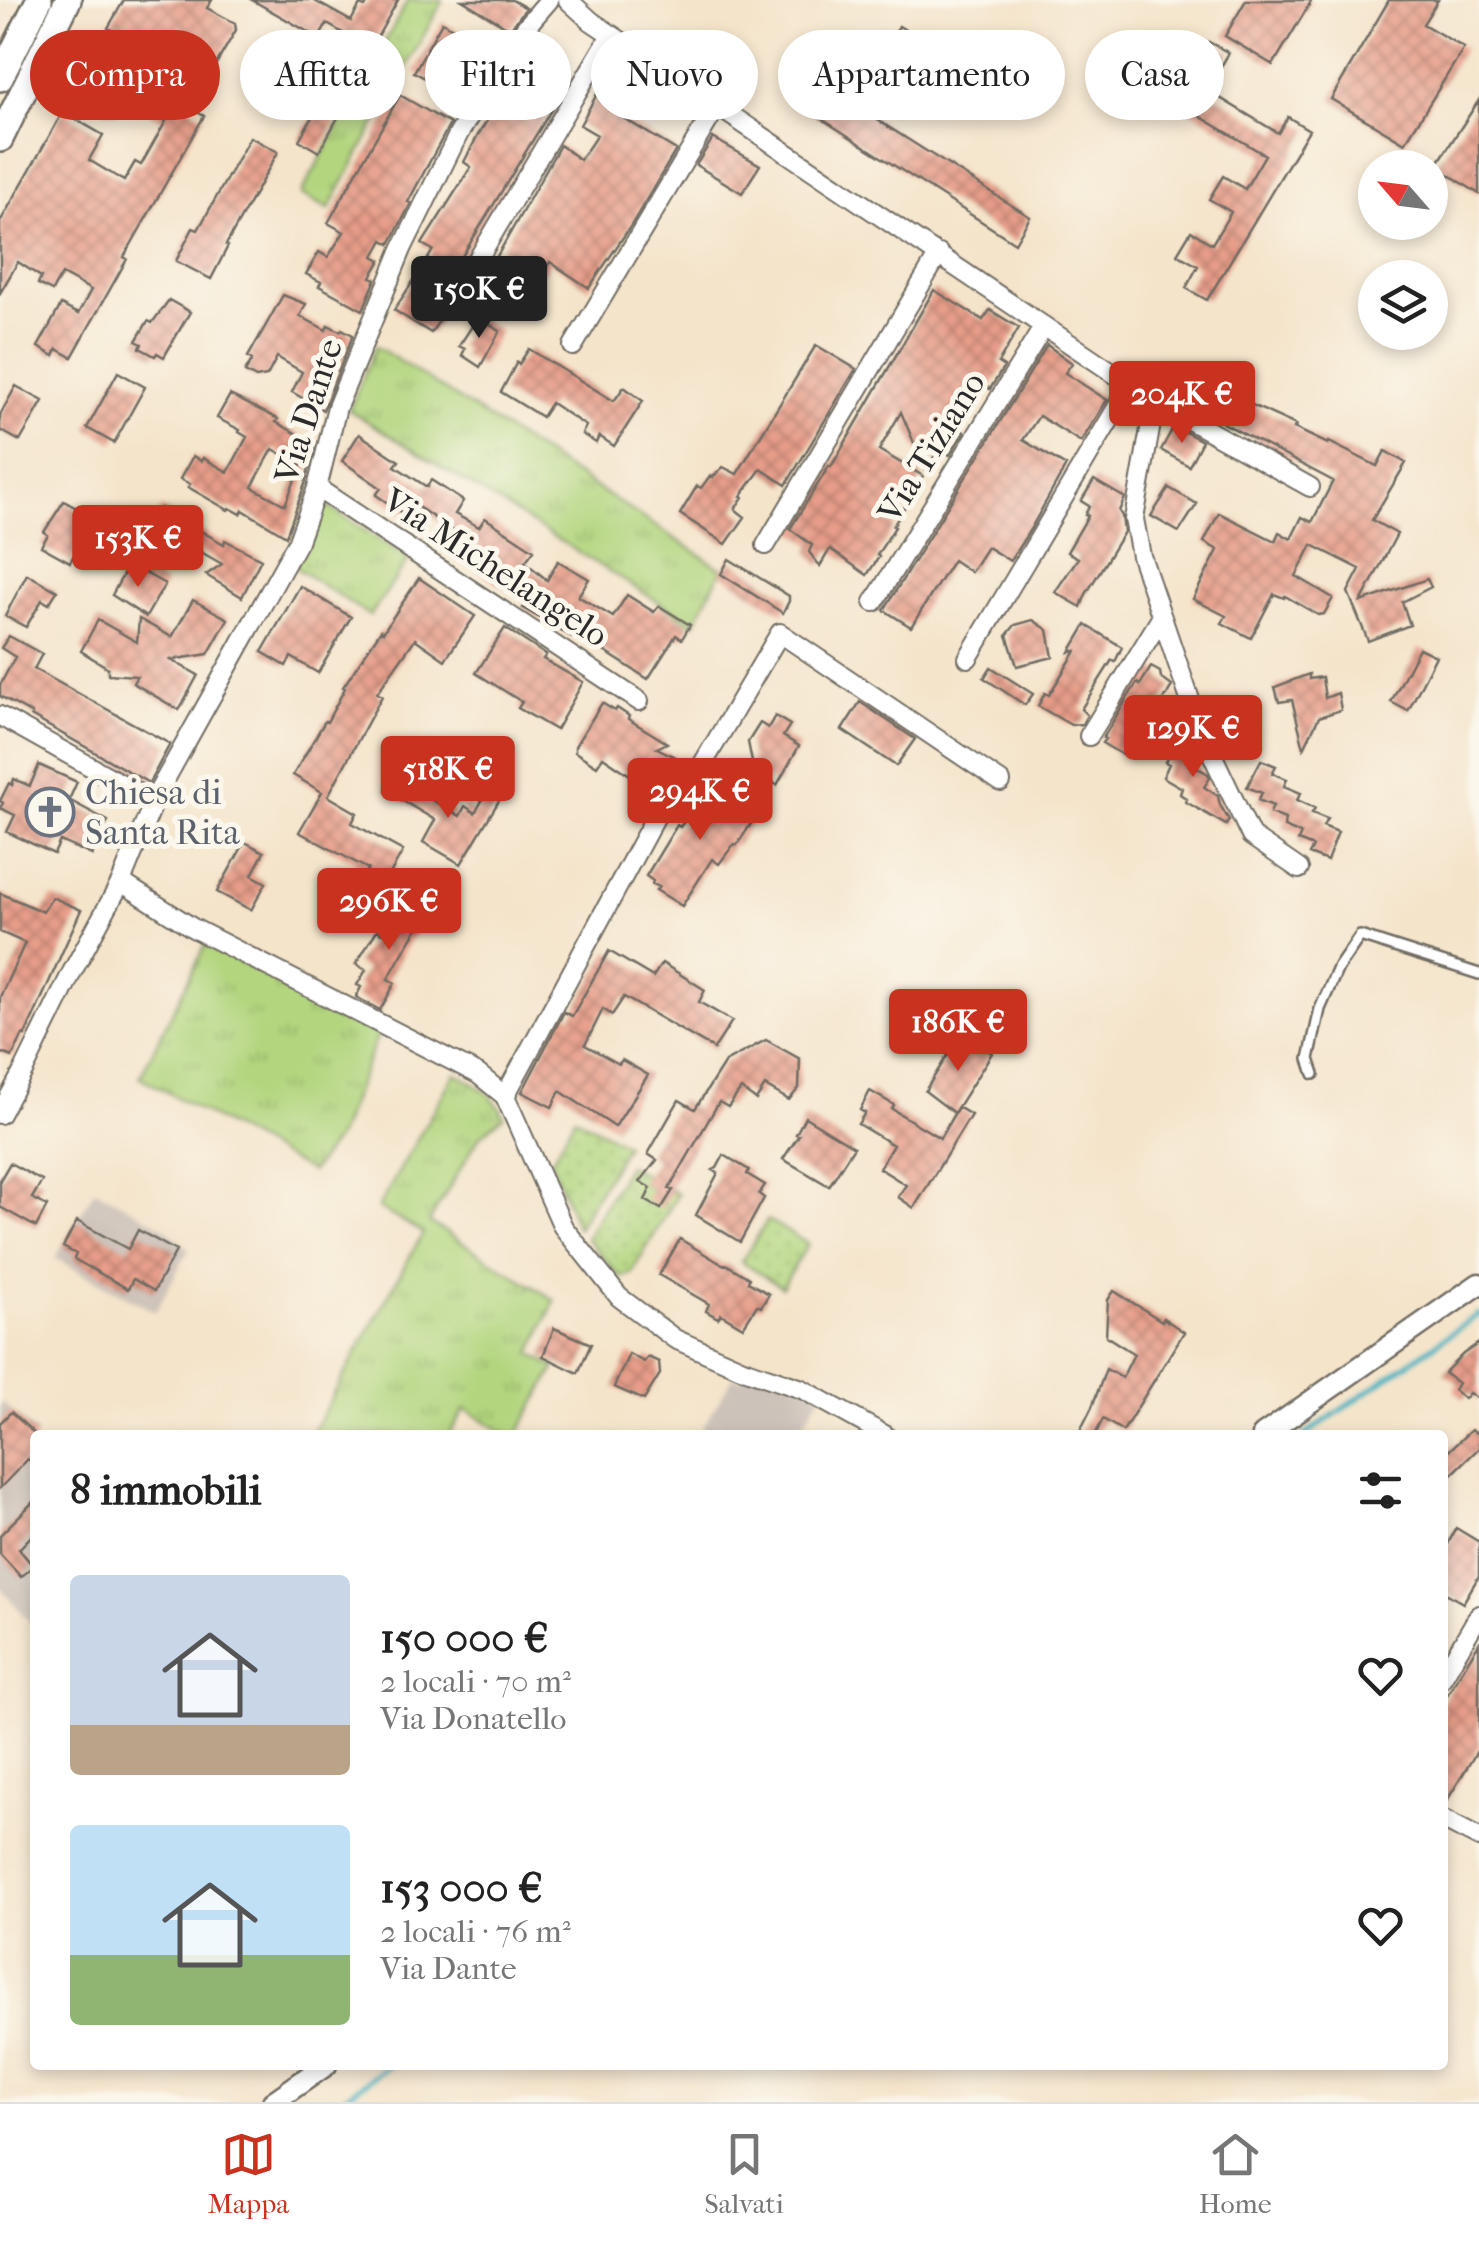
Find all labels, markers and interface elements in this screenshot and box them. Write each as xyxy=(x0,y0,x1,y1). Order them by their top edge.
chip: Compra xyxy=(30,30,220,120)
chip: Affitta xyxy=(240,30,405,120)
chip: Filtri xyxy=(425,30,571,120)
chip: Nuovo xyxy=(591,30,758,120)
chip: Appartamento xyxy=(778,30,1065,120)
chip: Casa xyxy=(1085,30,1224,120)
north arrow xyxy=(1358,150,1448,240)
map controls xyxy=(1358,150,1448,350)
pin: 150K € xyxy=(398,256,560,341)
button: layers xyxy=(1358,260,1448,350)
text: 150K € xyxy=(433,270,525,307)
street label: Via Dante xyxy=(266,334,351,490)
pin: 204K € xyxy=(1101,361,1263,446)
street label: Via Tiziano xyxy=(868,364,994,531)
text: 204K € xyxy=(1131,375,1233,412)
street label: Via Michelangelo xyxy=(375,479,616,655)
pin: 153K € xyxy=(57,505,219,590)
text: 153K € xyxy=(94,519,182,556)
pin: 129K € xyxy=(1112,695,1274,780)
text: 129K € xyxy=(1146,709,1240,746)
pin: 518K € xyxy=(367,736,529,821)
text: 518K € xyxy=(403,750,493,787)
pin: 294K € xyxy=(619,758,781,843)
place label: Chiesa di Santa Rita xyxy=(85,772,240,853)
text: 294K € xyxy=(650,772,750,809)
church icon: Chiesa di Santa Rita xyxy=(24,786,76,838)
pin: 296K € xyxy=(308,868,470,953)
text: 296K € xyxy=(339,882,439,919)
pin: 186K € xyxy=(877,989,1039,1074)
text: 186K € xyxy=(911,1003,1005,1040)
icon: filters xyxy=(1353,1463,1408,1518)
text: 8 immobili xyxy=(70,1466,262,1515)
text: 150 000 € xyxy=(380,1614,549,1663)
icon: home xyxy=(150,1615,270,1735)
icon: heart xyxy=(1353,1648,1408,1703)
text: 2 locali · 70 m² xyxy=(380,1663,571,1700)
text: Via Donatello xyxy=(380,1700,566,1737)
text: 153 000 € xyxy=(380,1864,543,1913)
icon: home xyxy=(150,1865,270,1985)
icon: heart xyxy=(1353,1898,1408,1953)
text: 2 locali · 76 m² xyxy=(380,1913,571,1950)
text: Via Dante xyxy=(380,1950,517,1987)
tab: Mappa xyxy=(207,2127,289,2220)
tab: Salvati xyxy=(704,2127,784,2220)
tab: Home xyxy=(1199,2127,1272,2220)

